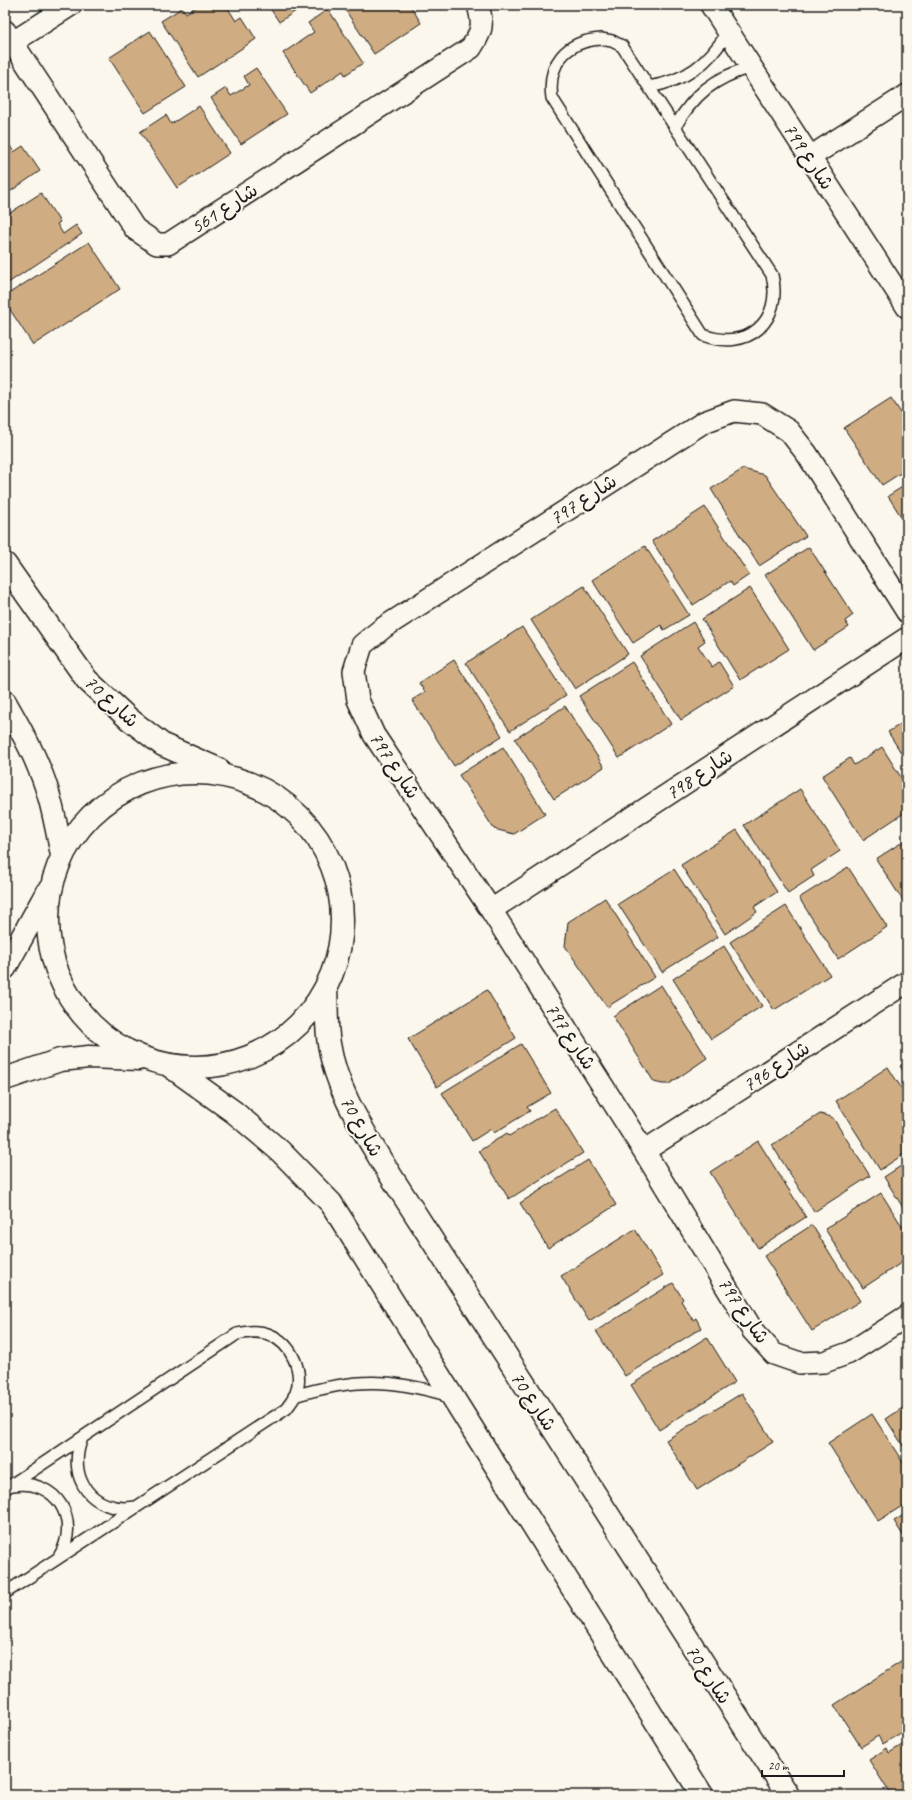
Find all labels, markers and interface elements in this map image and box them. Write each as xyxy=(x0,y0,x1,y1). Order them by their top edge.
street label: شارع 799 xyxy=(777,118,840,195)
street label: شارع 561 xyxy=(186,177,263,240)
street label: شارع 797 xyxy=(545,468,622,531)
street label: شارع 70 xyxy=(78,670,144,734)
street label: شارع 797 xyxy=(363,727,426,804)
street label: شارع 798 xyxy=(661,743,738,806)
street label: شارع 797 xyxy=(539,998,602,1075)
street label: شارع 796 xyxy=(738,1035,815,1098)
street label: شارع 70 xyxy=(334,1091,389,1162)
street label: شارع 797 xyxy=(711,1272,775,1349)
street label: شارع 70 xyxy=(504,1367,562,1436)
street label: شارع 70 xyxy=(679,1640,737,1709)
scale bar xyxy=(762,1752,844,1778)
text: 20 m xyxy=(768,1758,790,1774)

